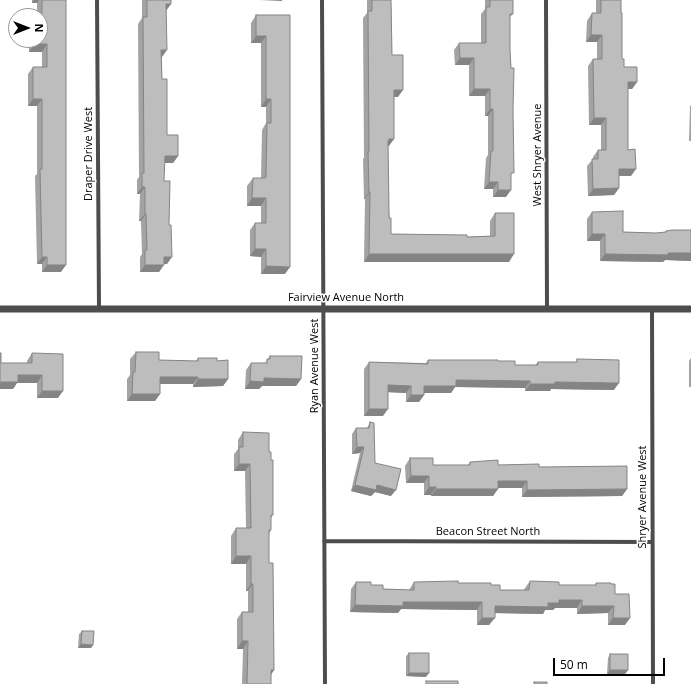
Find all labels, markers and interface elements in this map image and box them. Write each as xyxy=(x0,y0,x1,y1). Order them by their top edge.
north arrow xyxy=(8,8,48,48)
text: N xyxy=(32,24,47,32)
street label: West Shryer Avenue xyxy=(531,104,545,206)
street label: Draper Drive West xyxy=(82,107,96,201)
street label: Fairview Avenue North xyxy=(288,291,404,305)
street label: Ryan Avenue West xyxy=(308,319,322,413)
street label: Shryer Avenue West xyxy=(636,446,650,548)
street label: Beacon Street North xyxy=(436,525,540,539)
scale bar xyxy=(555,650,667,676)
text: 50 m xyxy=(560,656,588,673)

